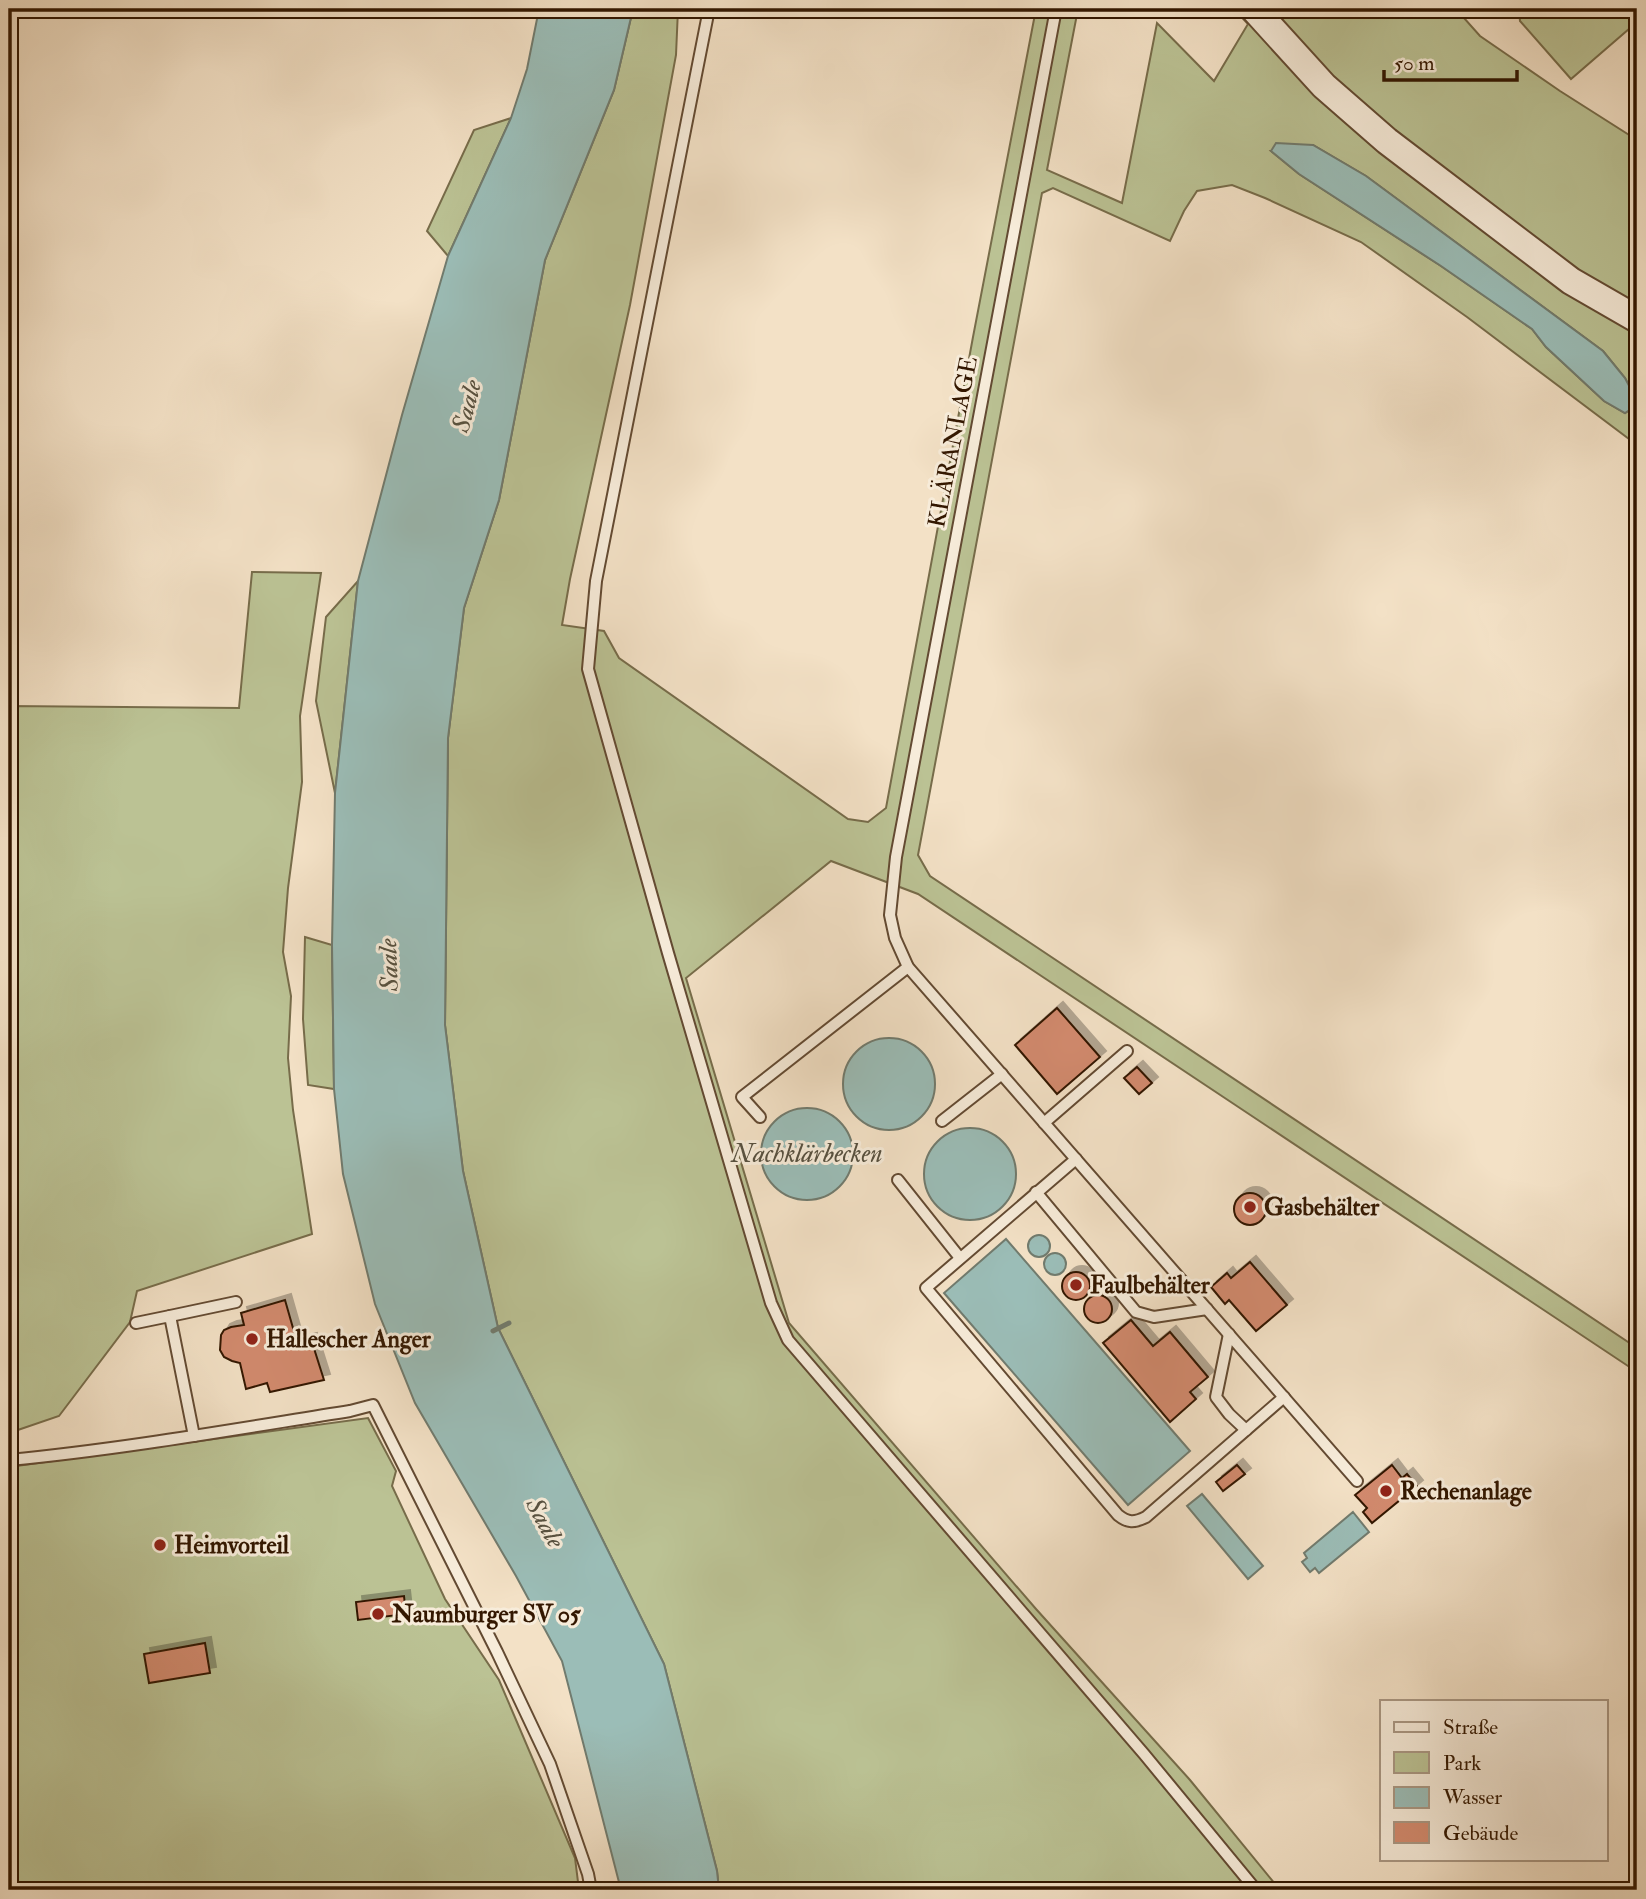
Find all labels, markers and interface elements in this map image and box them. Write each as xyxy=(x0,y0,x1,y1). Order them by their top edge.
scale bar xyxy=(1384,38,1516,82)
text: 50 m xyxy=(1394,50,1435,77)
street label: KLÄRANLAGE xyxy=(921,354,985,530)
water label: Saale xyxy=(444,376,489,437)
water label: Saale xyxy=(372,938,406,993)
water label: Nachklärbecken xyxy=(730,1138,882,1170)
place label: Gasbehälter xyxy=(1264,1192,1380,1223)
marker: Gasbehälter xyxy=(1242,1199,1258,1215)
place label: Faulbehälter xyxy=(1090,1270,1211,1301)
marker: Faulbehälter xyxy=(1068,1277,1084,1293)
place label: Hallescher Anger xyxy=(266,1324,432,1355)
marker: Hallescher Anger xyxy=(244,1331,260,1347)
place label: Rechenanlage xyxy=(1400,1476,1532,1507)
marker: Rechenanlage xyxy=(1378,1483,1394,1499)
water label: Saale xyxy=(518,1491,572,1554)
place label: Heimvorteil xyxy=(174,1530,290,1561)
marker: Heimvorteil xyxy=(152,1537,168,1553)
place label: Naumburger SV 05 xyxy=(391,1599,581,1630)
marker: Naumburger SV 05 xyxy=(370,1606,386,1622)
legend xyxy=(1380,1700,1608,1860)
text: Straße xyxy=(1443,1714,1498,1741)
text: Park xyxy=(1443,1750,1481,1777)
text: Wasser xyxy=(1442,1784,1502,1811)
text: Gebäude xyxy=(1443,1820,1519,1847)

